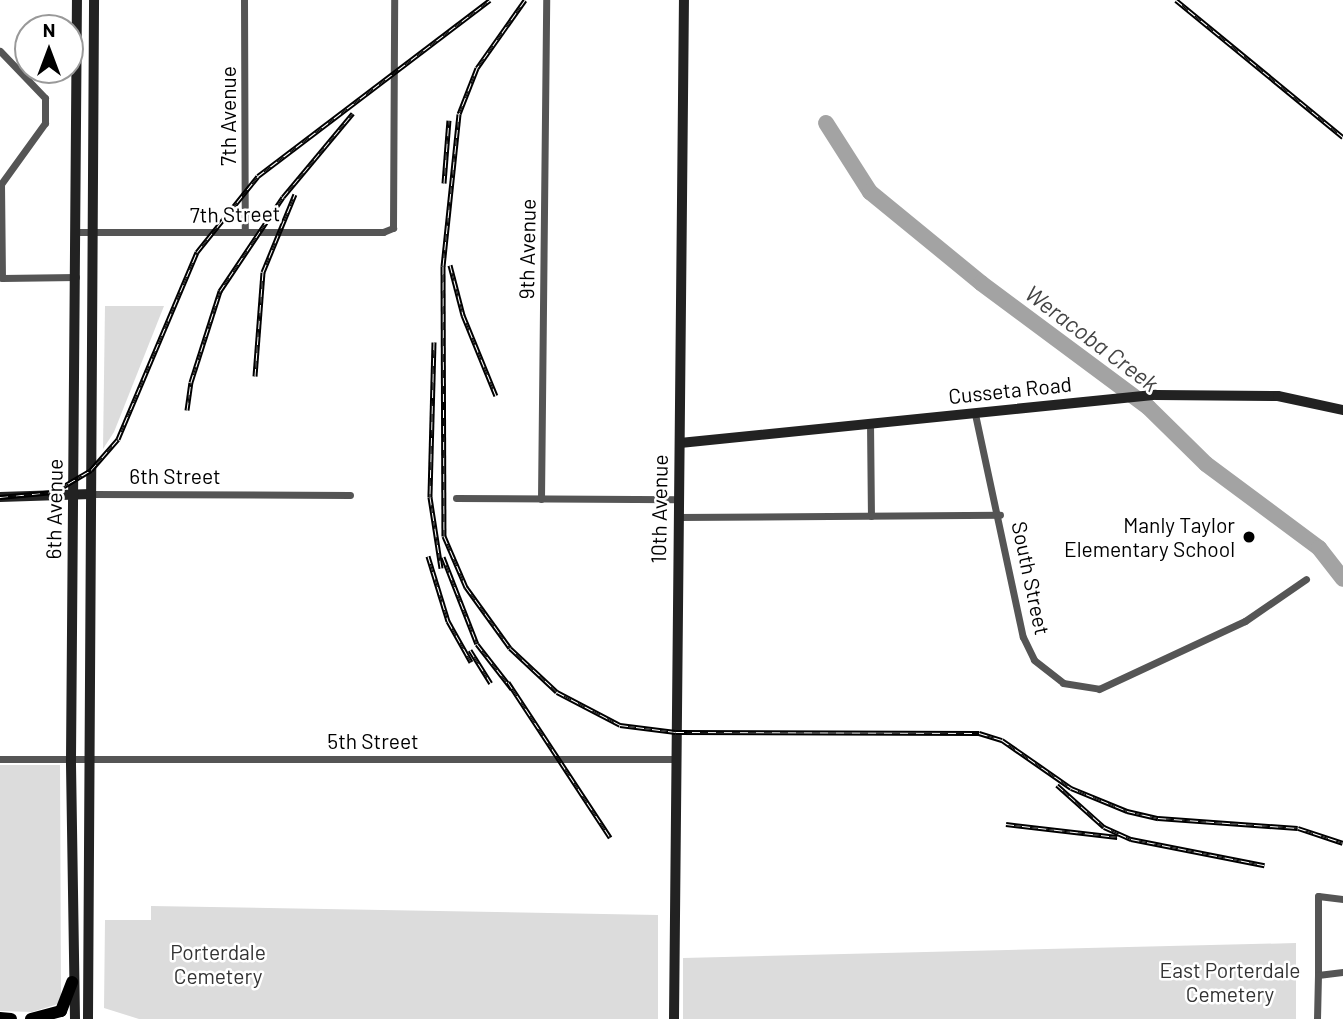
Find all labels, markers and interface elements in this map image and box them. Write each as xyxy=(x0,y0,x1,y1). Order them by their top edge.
north arrow xyxy=(14,14,84,84)
text: N xyxy=(43,18,55,41)
street label: 7th Avenue xyxy=(215,66,241,166)
street label: 9th Avenue xyxy=(514,198,540,300)
street label: 7th Street xyxy=(190,201,280,227)
water label: Weracoba Creek xyxy=(1020,279,1164,397)
street label: Cusseta Road xyxy=(947,371,1073,409)
street label: 10th Avenue xyxy=(645,454,673,564)
street label: 6th Avenue xyxy=(41,458,67,560)
street label: 6th Street xyxy=(129,463,221,489)
place label: Manly Taylor Elementary School xyxy=(1064,512,1235,562)
street label: South Street xyxy=(1007,519,1055,637)
marker: Manly Taylor Elementary School xyxy=(1241,529,1257,545)
street label: 5th Street xyxy=(327,728,419,754)
park label: Porterdale Cemetery xyxy=(170,939,266,989)
park label: East Porterdale Cemetery xyxy=(1159,957,1301,1007)

